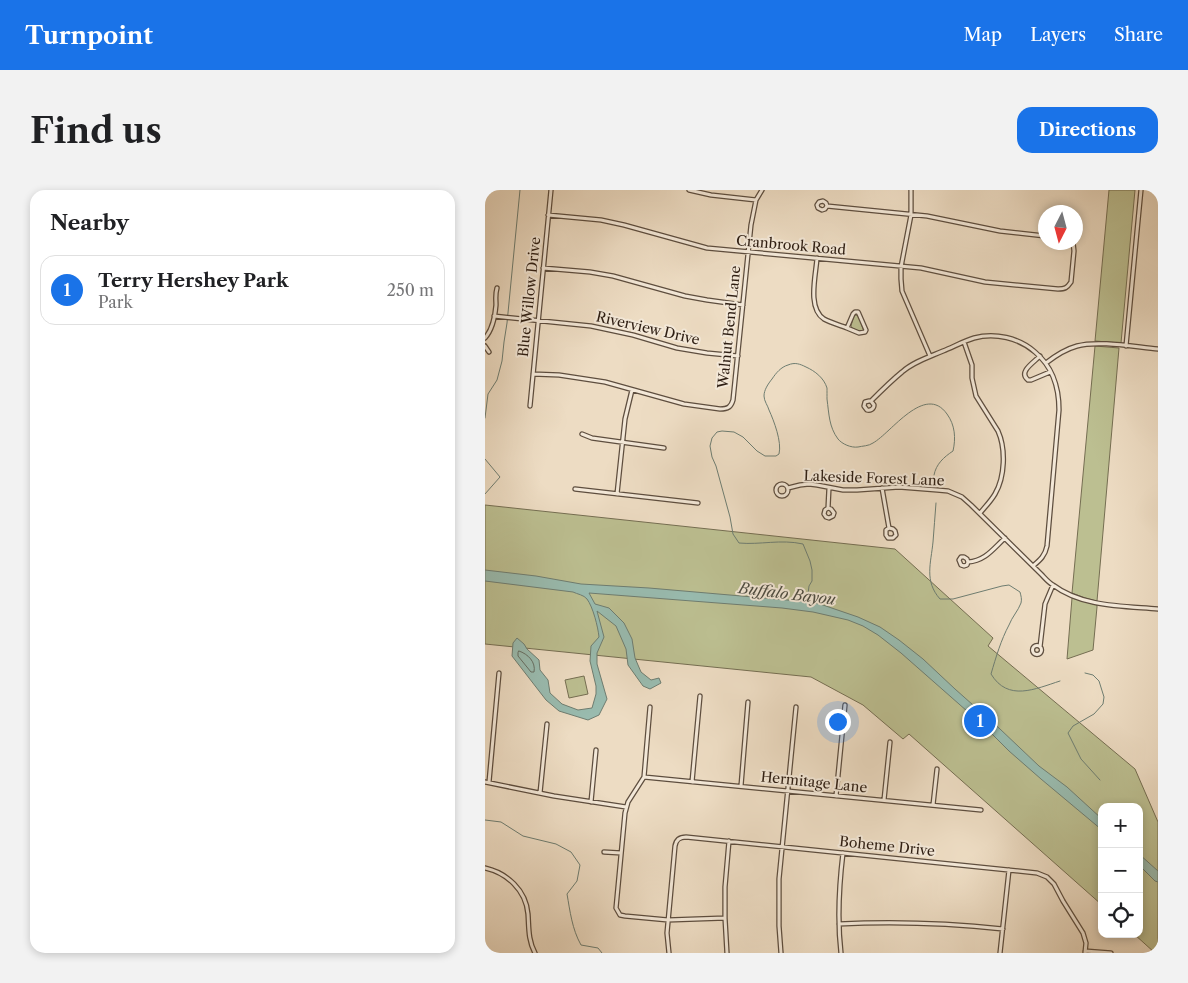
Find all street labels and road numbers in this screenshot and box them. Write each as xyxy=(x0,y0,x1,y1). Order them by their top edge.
street label: Cranbrook Road xyxy=(735,231,847,259)
street label: Blue Willow Drive xyxy=(514,236,544,358)
street label: Walnut Bend Lane xyxy=(713,264,744,390)
street label: Riverview Drive xyxy=(594,307,702,349)
street label: Lakeside Forest Lane xyxy=(803,467,945,489)
street label: Hermitage Lane xyxy=(760,767,868,797)
street label: Boheme Drive xyxy=(838,832,936,860)

